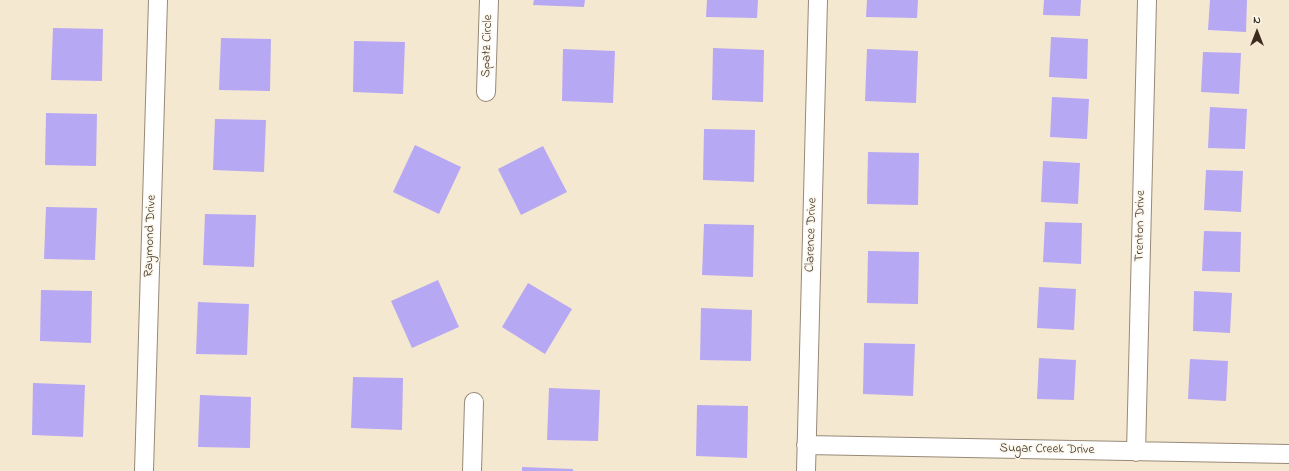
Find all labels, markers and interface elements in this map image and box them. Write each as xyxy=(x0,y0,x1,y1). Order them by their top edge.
north arrow xyxy=(1237,12,1277,52)
text: N xyxy=(1253,12,1261,28)
street label: Spatz Circle xyxy=(479,14,497,78)
street label: Trenton Drive xyxy=(1133,190,1149,262)
street label: Raymond Drive xyxy=(142,195,160,277)
street label: Clarence Drive xyxy=(803,197,821,273)
street label: Sugar Creek Drive xyxy=(999,441,1095,459)

